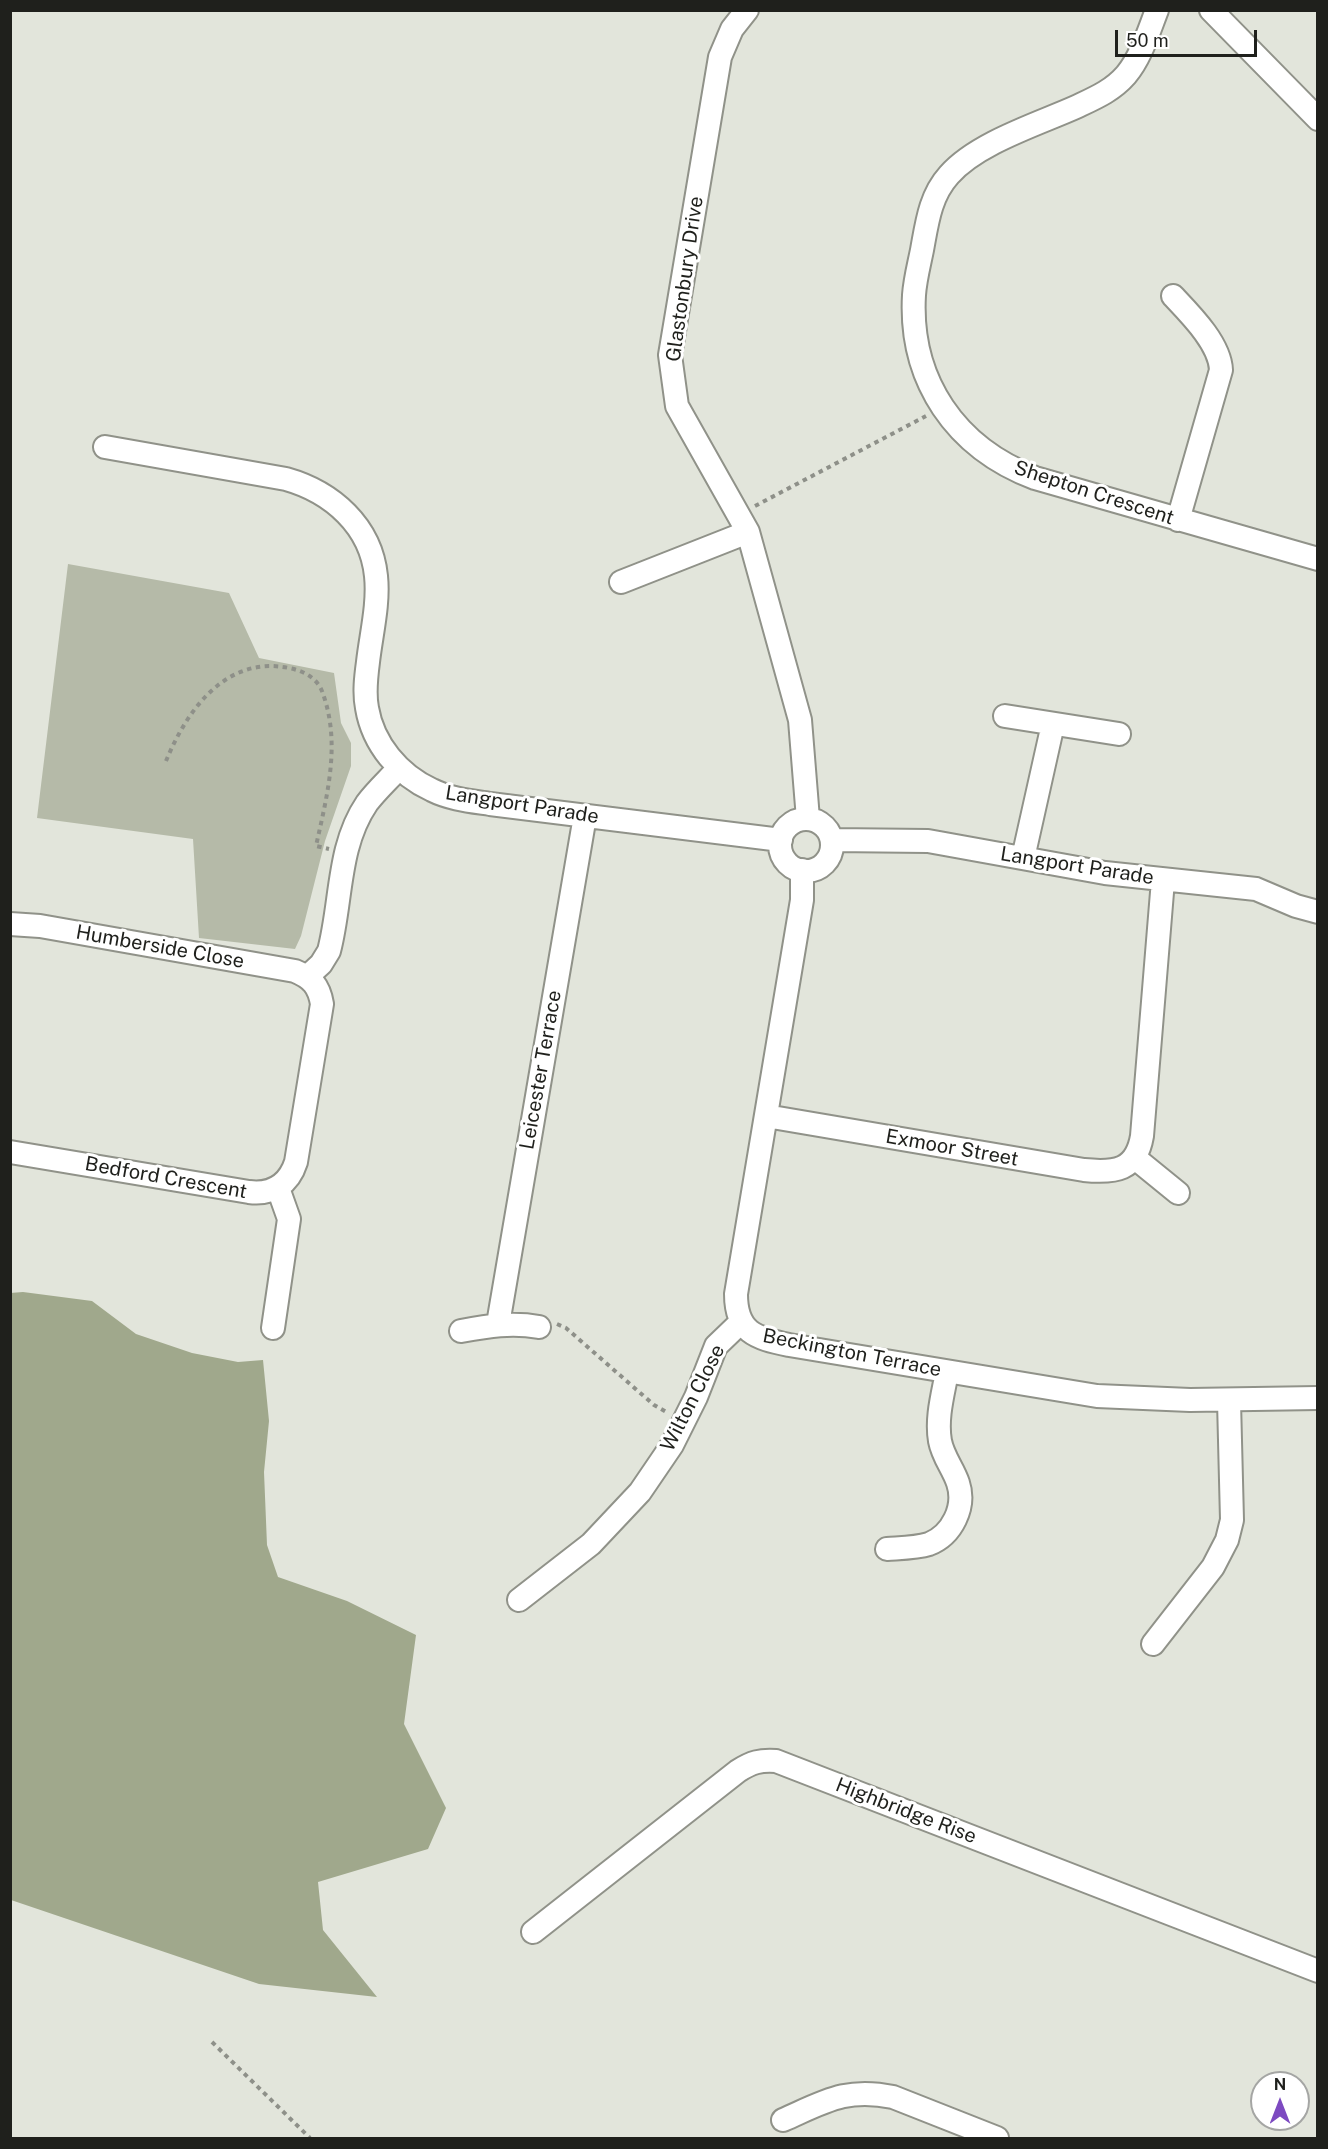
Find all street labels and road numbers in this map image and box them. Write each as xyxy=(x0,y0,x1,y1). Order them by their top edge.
street label: Glastonbury Drive xyxy=(661,195,709,363)
street label: Shepton Crescent xyxy=(1011,456,1177,530)
street label: Langport Parade xyxy=(444,781,600,829)
street label: Langport Parade xyxy=(999,842,1155,890)
street label: Humberside Close xyxy=(74,920,246,974)
street label: Leicester Terrace xyxy=(515,989,567,1151)
street label: Exmoor Street xyxy=(884,1125,1020,1171)
street label: Bedford Crescent xyxy=(83,1152,249,1204)
street label: Beckington Terrace xyxy=(761,1324,943,1382)
street label: Wilton Close xyxy=(656,1341,730,1455)
street label: Highbridge Rise xyxy=(832,1773,980,1849)

